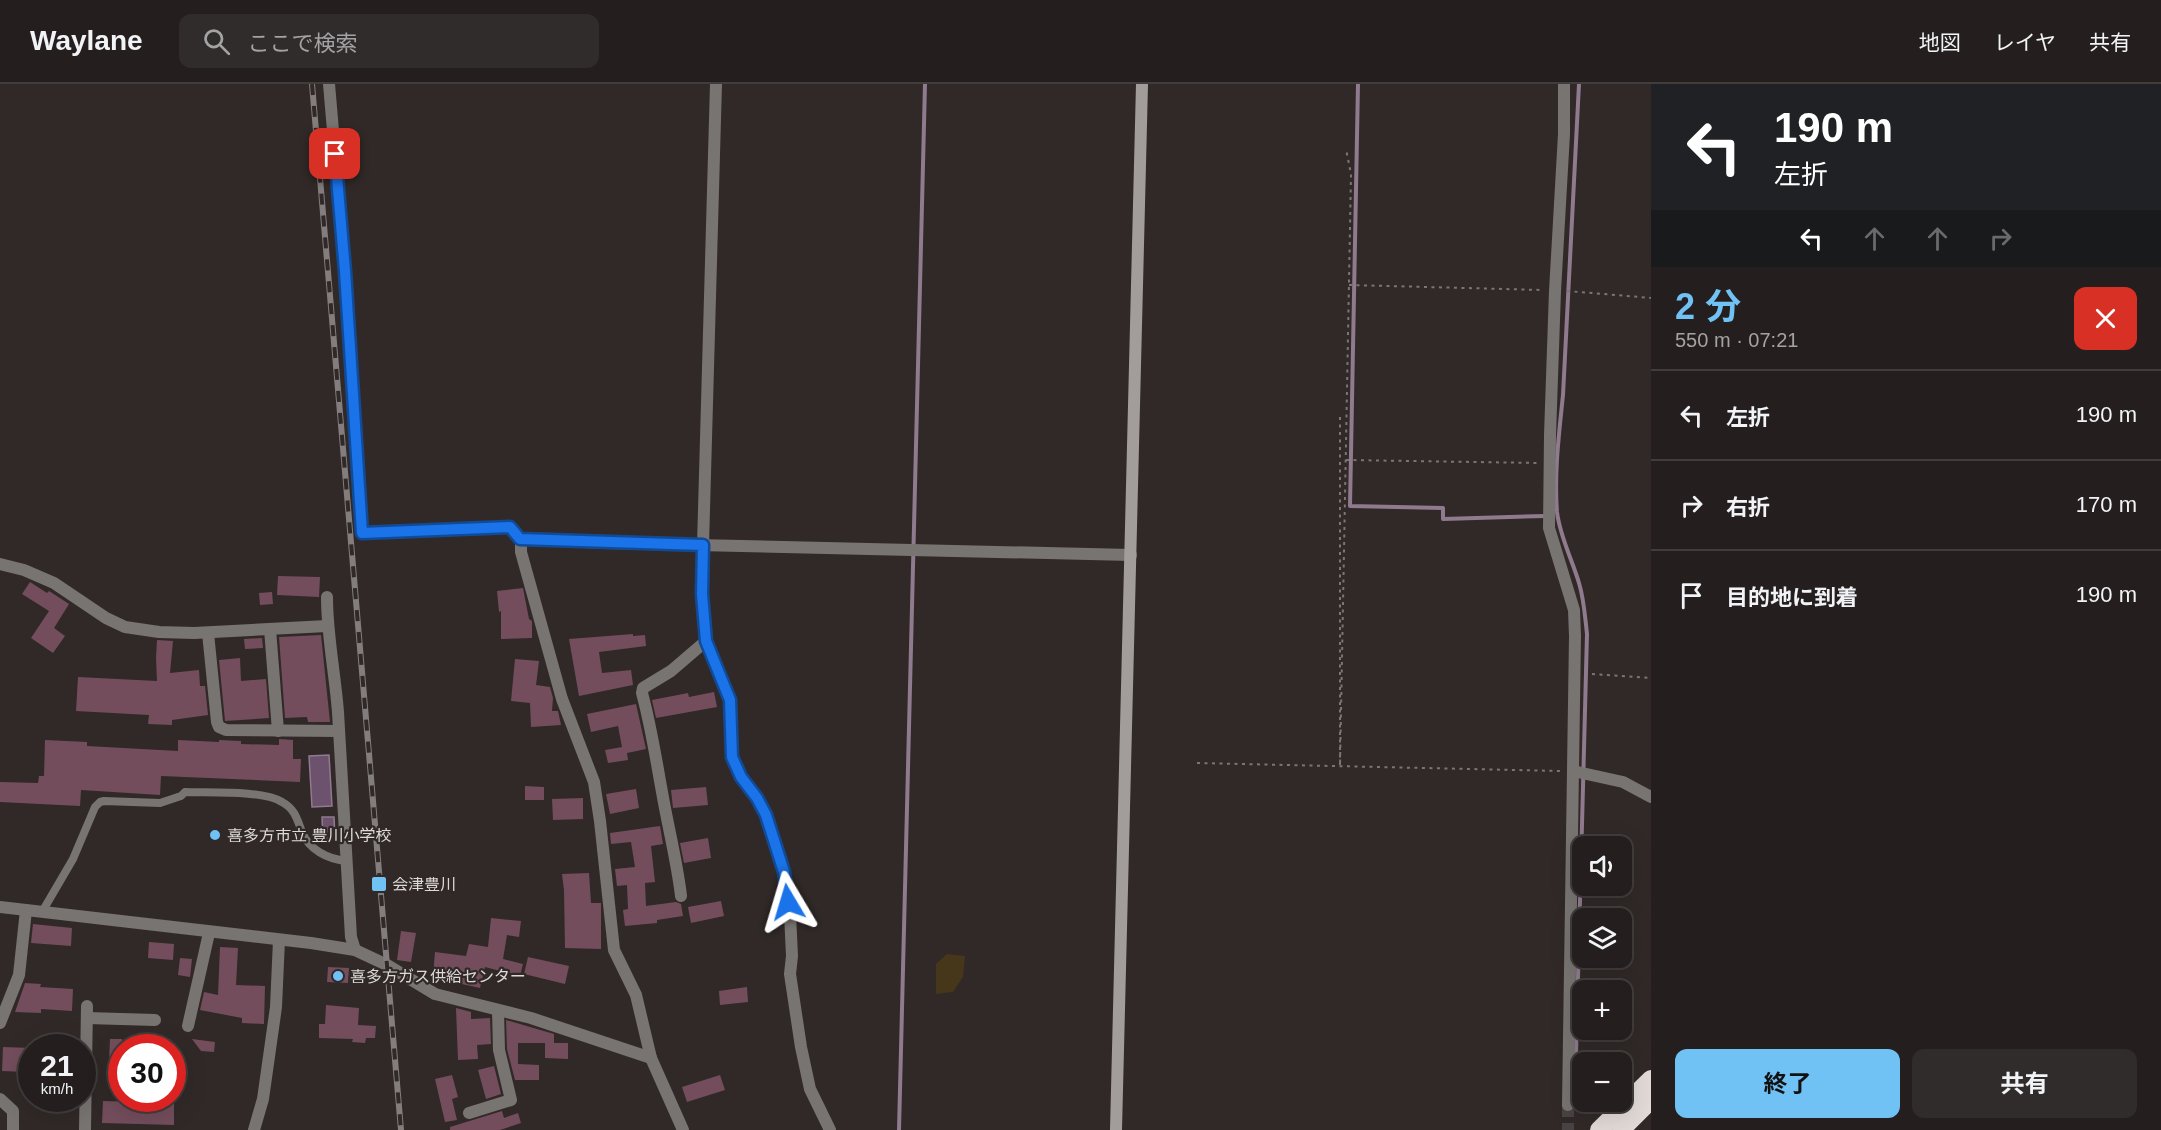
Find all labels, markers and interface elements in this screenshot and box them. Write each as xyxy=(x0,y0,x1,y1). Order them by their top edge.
search box xyxy=(179,14,599,68)
text: Waylane xyxy=(30,25,143,56)
icon: search xyxy=(200,25,233,58)
text: ここで検索 xyxy=(248,31,358,56)
text: 地図 xyxy=(1919,31,1961,54)
text: レイヤ xyxy=(1994,31,2056,54)
text: 共有 xyxy=(2089,31,2131,54)
text: 190 m xyxy=(1774,104,1893,151)
icon: left xyxy=(1675,108,1753,186)
pin xyxy=(309,128,360,179)
icon: arrive xyxy=(318,137,351,170)
text: 左折 xyxy=(1774,160,1828,190)
icon: left xyxy=(1795,222,1828,255)
icon: ahead xyxy=(1858,222,1891,255)
icon: ahead xyxy=(1921,222,1954,255)
icon: right xyxy=(1984,222,2017,255)
text: 2 分 xyxy=(1675,286,1741,327)
button: close xyxy=(2074,287,2137,350)
text: 550 m · 07:21 xyxy=(1675,329,1798,351)
icon: left xyxy=(1675,399,1708,432)
text: 190 m xyxy=(2076,402,2137,427)
text: 左折 xyxy=(1726,405,1770,430)
icon: right xyxy=(1675,489,1708,522)
text: 170 m xyxy=(2076,492,2137,517)
text: 右折 xyxy=(1726,495,1770,520)
icon: arrive xyxy=(1675,579,1708,612)
text: 190 m xyxy=(2076,582,2137,607)
text: 目的地に到着 xyxy=(1726,585,1858,610)
place label: 喜多方市立 豊川小学校 xyxy=(227,827,391,844)
marker: 喜多方市立 豊川小学校 xyxy=(208,828,222,842)
map controls xyxy=(1572,836,1632,1112)
button: sound xyxy=(1572,836,1632,896)
position arrow xyxy=(756,870,820,934)
marker: 会津豊川 xyxy=(370,875,388,893)
place label: 会津豊川 xyxy=(392,876,456,893)
button: layers xyxy=(1572,908,1632,968)
place label: 喜多方ガス供給センター xyxy=(350,968,526,985)
marker: 喜多方ガス供給センター xyxy=(331,969,345,983)
button: + xyxy=(1572,980,1632,1040)
speed limit sign: 30 xyxy=(108,1034,186,1112)
text: 21 xyxy=(40,1049,74,1082)
button: 終了 xyxy=(1675,1049,1900,1118)
button: 共有 xyxy=(1912,1049,2137,1118)
button: − xyxy=(1572,1052,1632,1112)
text: km/h xyxy=(41,1080,73,1097)

